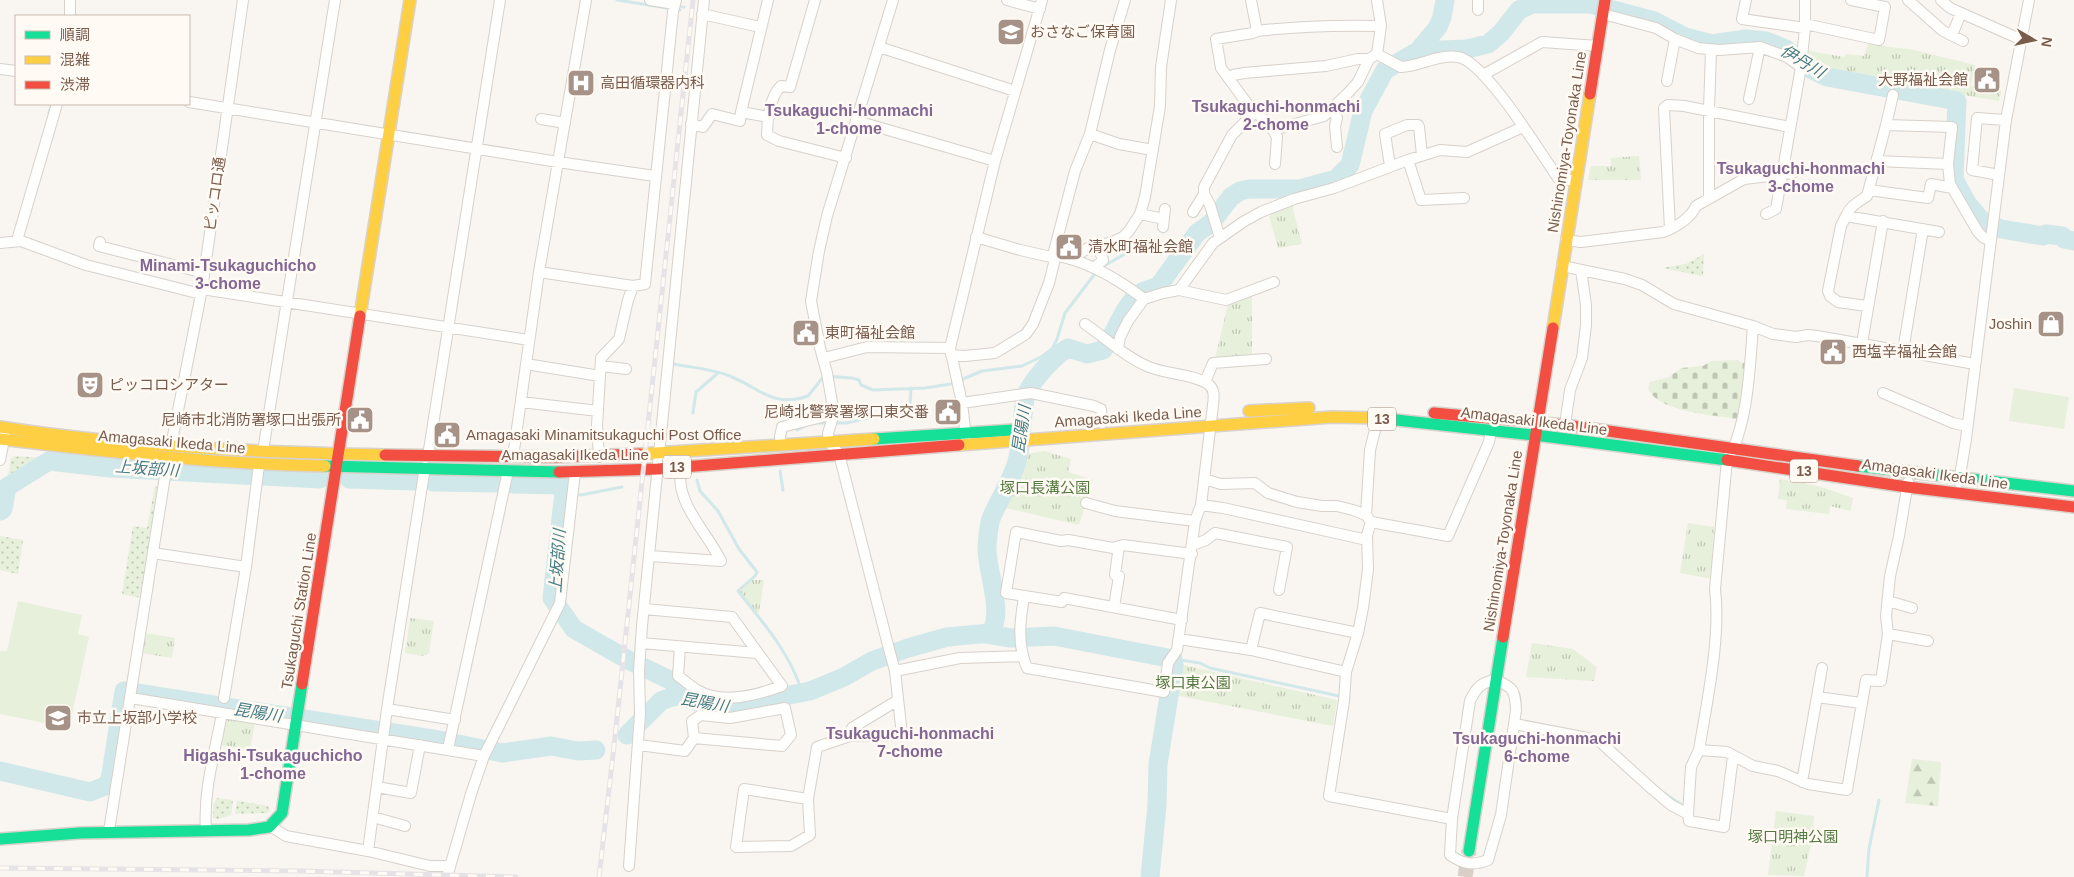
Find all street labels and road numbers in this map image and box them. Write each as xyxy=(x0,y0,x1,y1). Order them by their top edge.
street label: Nishinomiya-Toyonaka Line xyxy=(1544,50,1589,234)
street label: ピッコロ通 xyxy=(201,156,228,232)
street label: Amagasaki Ikeda Line xyxy=(1054,403,1202,430)
street label: Amagasaki Ikeda Line xyxy=(1460,403,1608,438)
road number: 13 xyxy=(1368,408,1396,430)
street label: Amagasaki Ikeda Line xyxy=(98,427,246,456)
street label: Amagasaki Ikeda Line xyxy=(501,446,649,463)
street label: Nishinomiya-Toyonaka Line xyxy=(1480,449,1525,633)
street label: Amagasaki Ikeda Line xyxy=(1861,455,2009,492)
road number: 13 xyxy=(663,456,691,478)
road number: 13 xyxy=(1790,460,1818,482)
street label: Tsukaguchi Station Line xyxy=(278,531,319,690)

